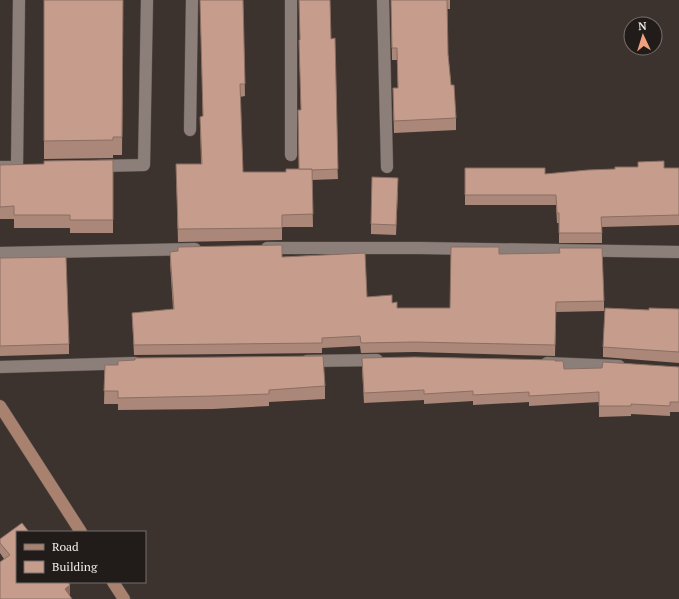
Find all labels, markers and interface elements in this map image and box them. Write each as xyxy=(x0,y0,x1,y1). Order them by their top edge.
north arrow xyxy=(623,16,663,56)
text: N xyxy=(638,19,648,33)
legend xyxy=(16,531,146,583)
text: Road xyxy=(52,539,79,554)
text: Building xyxy=(52,559,98,574)

